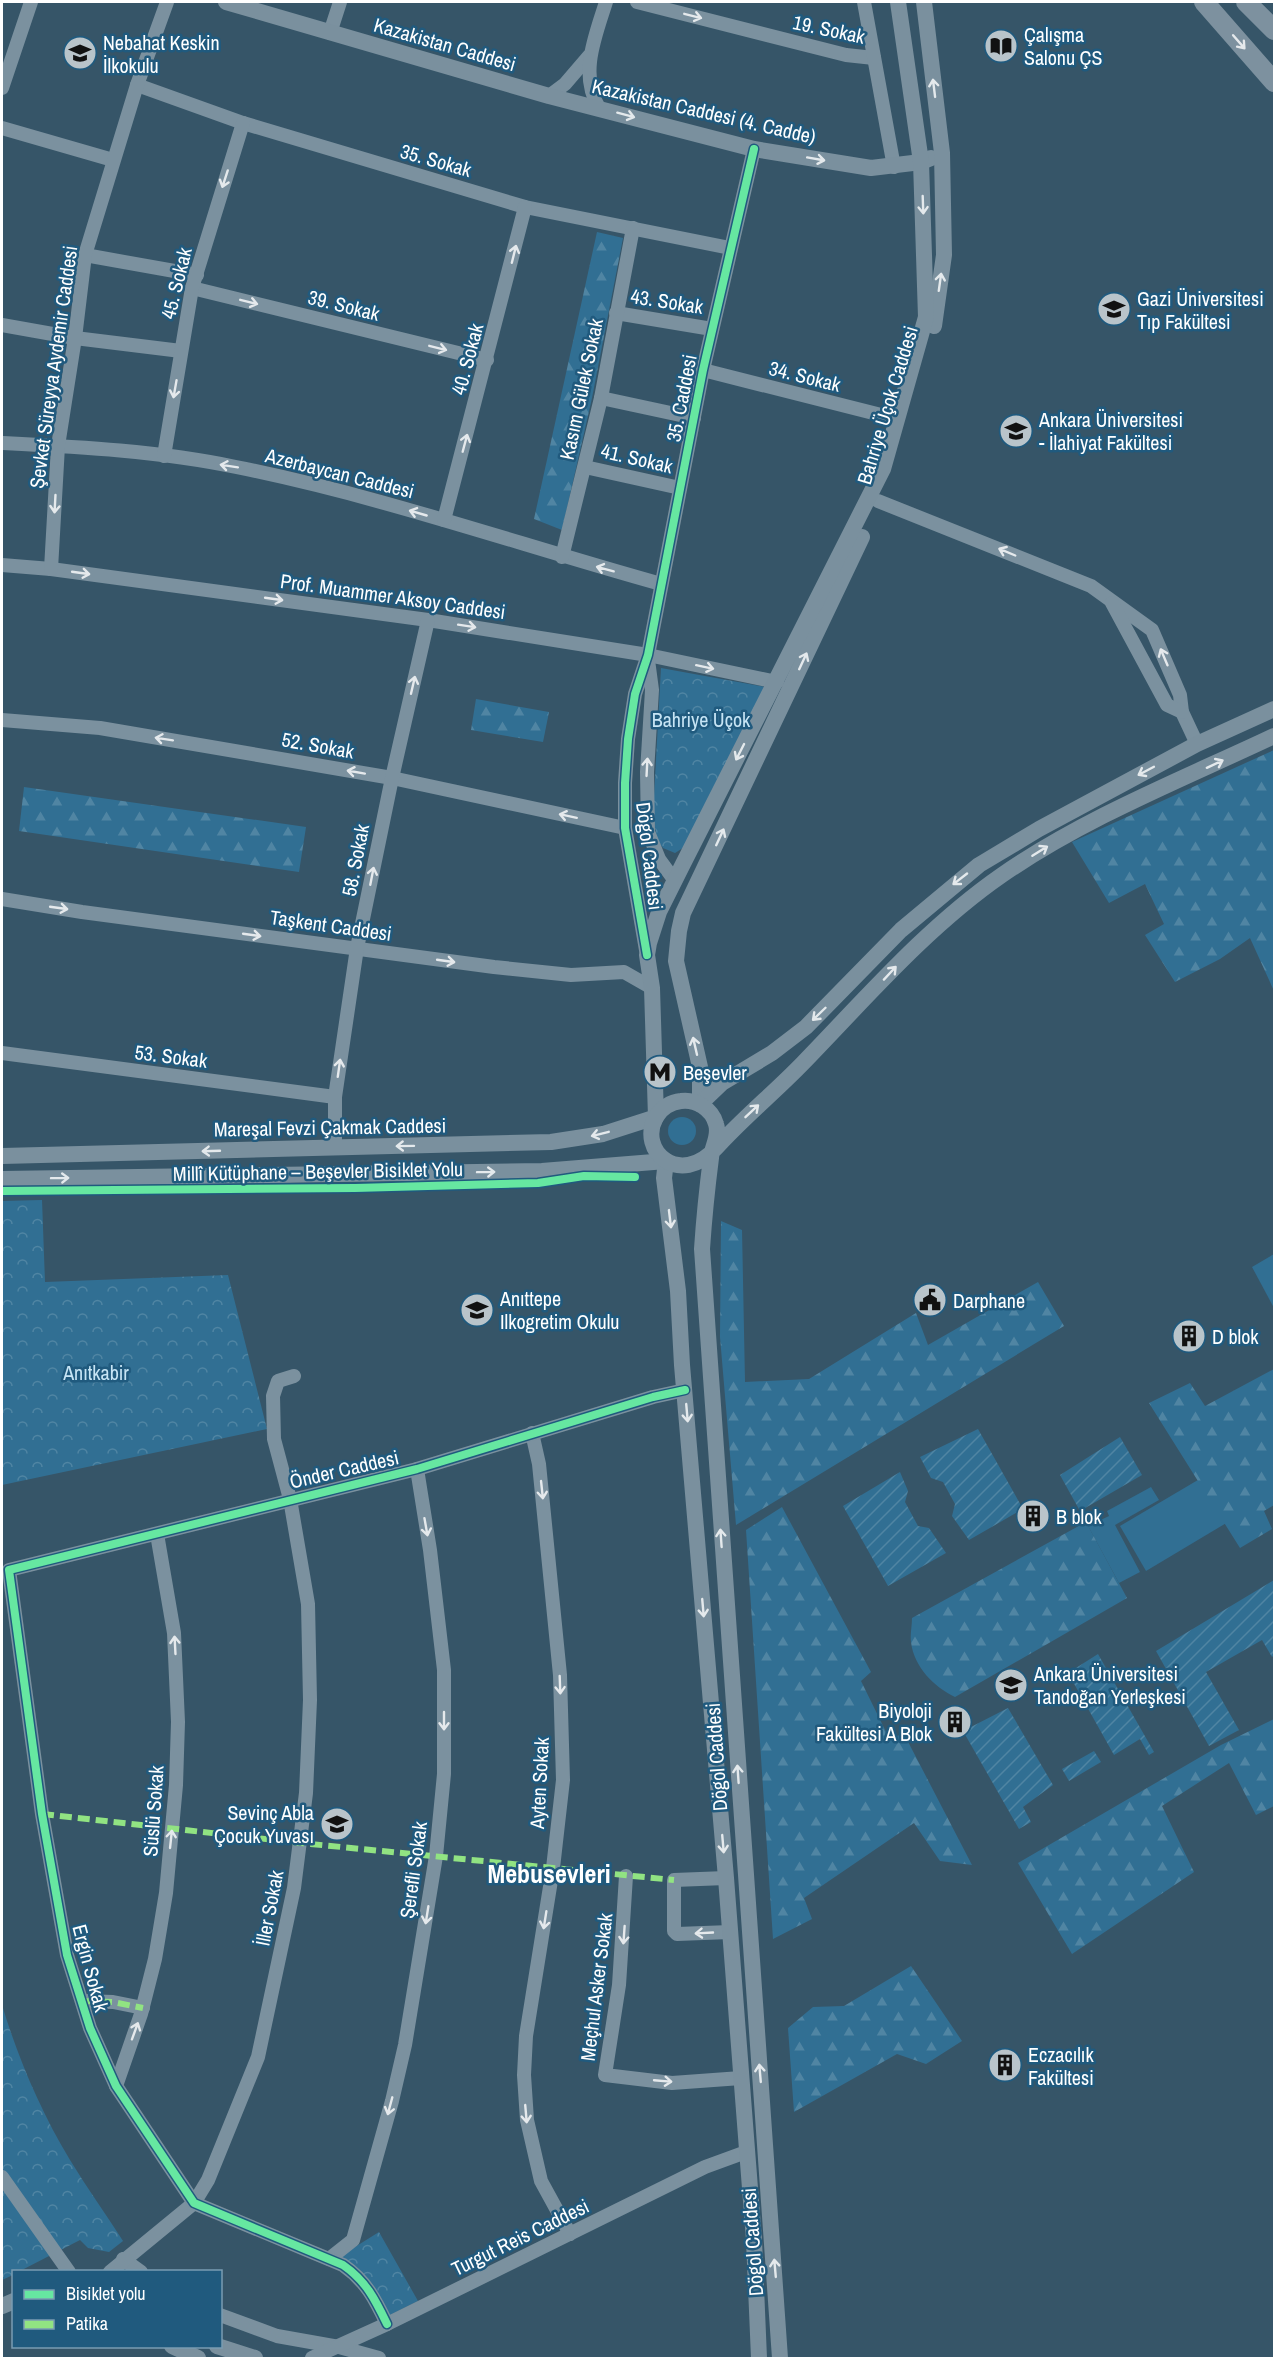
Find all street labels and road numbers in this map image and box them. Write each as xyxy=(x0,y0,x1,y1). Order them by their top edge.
street label: 19. Sokak xyxy=(791,8,868,50)
street label: Kazakistan Caddesi xyxy=(371,11,519,77)
street label: Kazakistan Caddesi (4. Cadde) xyxy=(589,72,819,150)
street label: 35. Sokak xyxy=(397,137,476,183)
street label: Şevket Süreyya Aydemir Caddesi xyxy=(23,244,83,490)
street label: 45. Sokak xyxy=(154,244,198,322)
street label: 43. Sokak xyxy=(629,282,706,320)
street label: 39. Sokak xyxy=(305,283,383,327)
street label: Kasım Gülek Sokak xyxy=(553,315,609,462)
street label: 40. Sokak xyxy=(445,320,490,398)
street label: Bahriye Üçok Caddesi xyxy=(850,323,924,487)
street label: 35. Caddesi xyxy=(659,352,703,444)
street label: 34. Sokak xyxy=(766,354,844,398)
street label: 41. Sokak xyxy=(598,437,676,480)
street label: Azerbaycan Caddesi xyxy=(262,441,417,505)
street label: Prof. Muammer Aksoy Caddesi xyxy=(279,567,507,625)
street label: 52. Sokak xyxy=(280,725,357,765)
street label: Dögol Caddesi xyxy=(630,801,670,911)
street label: 58. Sokak xyxy=(335,821,375,898)
street label: Taşkent Caddesi xyxy=(268,903,394,947)
street label: 53. Sokak xyxy=(133,1038,210,1074)
street label: Mareşal Fevzi Çakmak Caddesi xyxy=(214,1111,446,1143)
street label: Millî Kütüphane – Beşevler Bisiklet Yolu xyxy=(173,1155,463,1187)
street label: Önder Caddesi xyxy=(287,1443,401,1495)
street label: Dögol Caddesi xyxy=(699,1702,733,1812)
street label: Ayten Sokak xyxy=(523,1736,555,1831)
street label: Süslü Sokak xyxy=(136,1764,170,1857)
street label: Şerefli Sokak xyxy=(393,1819,433,1920)
street label: İller Sokak xyxy=(248,1867,290,1948)
street label: Meçhul Asker Sokak xyxy=(574,1911,619,2062)
street label: Ergin Sokak xyxy=(66,1921,116,2015)
street label: Dögol Caddesi xyxy=(735,2187,769,2297)
street label: Turgut Reis Caddesi xyxy=(447,2192,593,2282)

